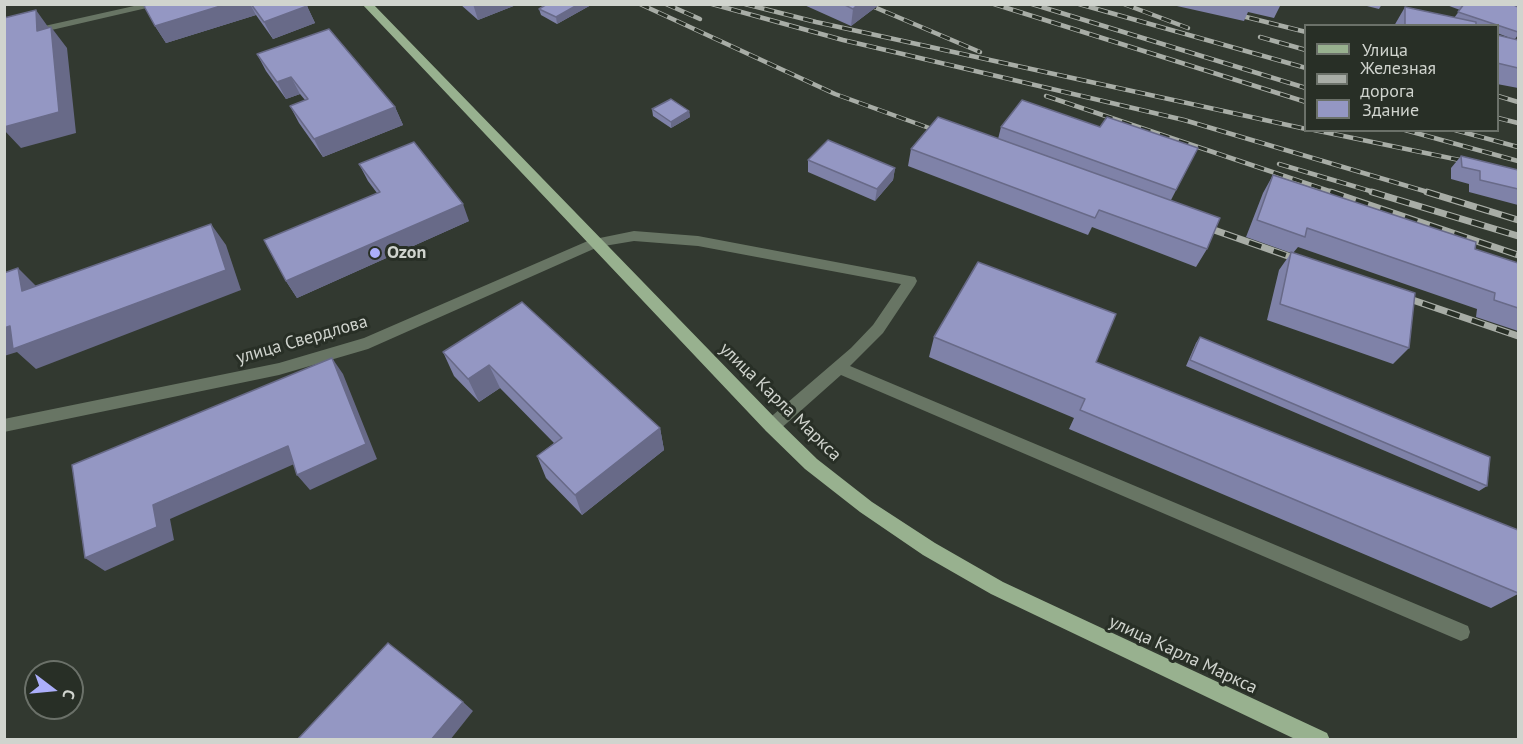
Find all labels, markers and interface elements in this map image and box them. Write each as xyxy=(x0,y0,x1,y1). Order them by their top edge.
legend xyxy=(1304,24,1499,132)
text: Улица xyxy=(1362,38,1408,61)
text: Железная дорога xyxy=(1360,56,1436,102)
text: Здание xyxy=(1362,98,1419,121)
place label: Ozon xyxy=(387,242,426,264)
marker: Ozon xyxy=(368,246,382,260)
street label: улица Свердлова xyxy=(234,311,370,369)
street label: улица Карла Маркса xyxy=(714,338,846,466)
street label: улица Карла Маркса xyxy=(1105,611,1261,699)
north arrow xyxy=(24,660,84,720)
text: С xyxy=(59,687,80,701)

